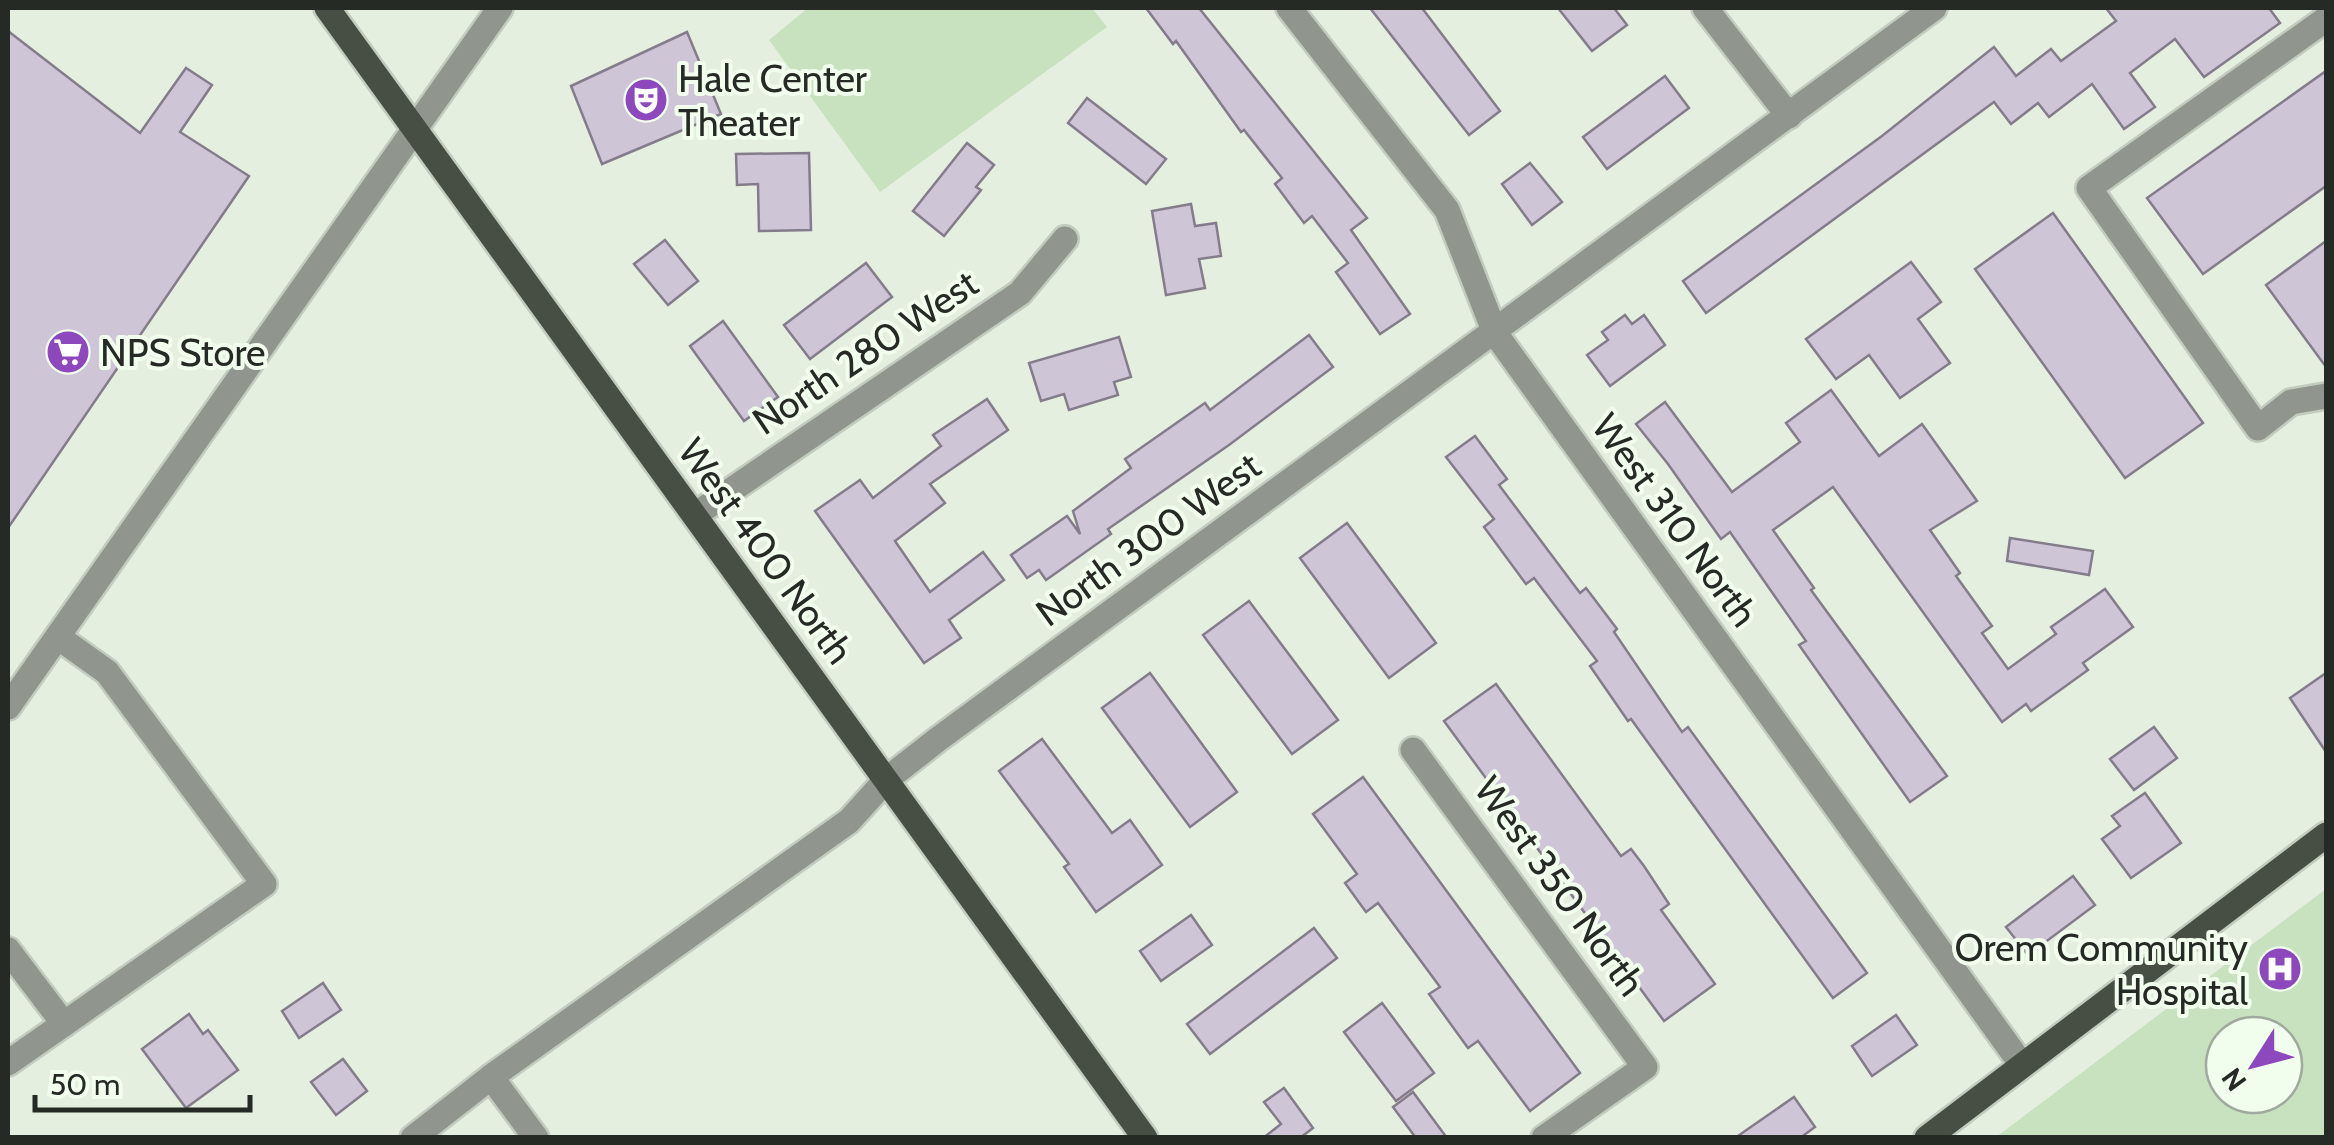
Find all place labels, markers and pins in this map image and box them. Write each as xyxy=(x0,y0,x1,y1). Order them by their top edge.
place label: Hale Center Theater xyxy=(678,55,867,146)
theatre icon: Hale Center Theater xyxy=(623,77,669,123)
supermarket icon: NPS Store xyxy=(45,329,91,375)
place label: NPS Store xyxy=(100,329,265,376)
place label: Orem Community Hospital xyxy=(1955,924,2248,1015)
hospital icon: Orem Community Hospital xyxy=(2257,946,2303,992)

